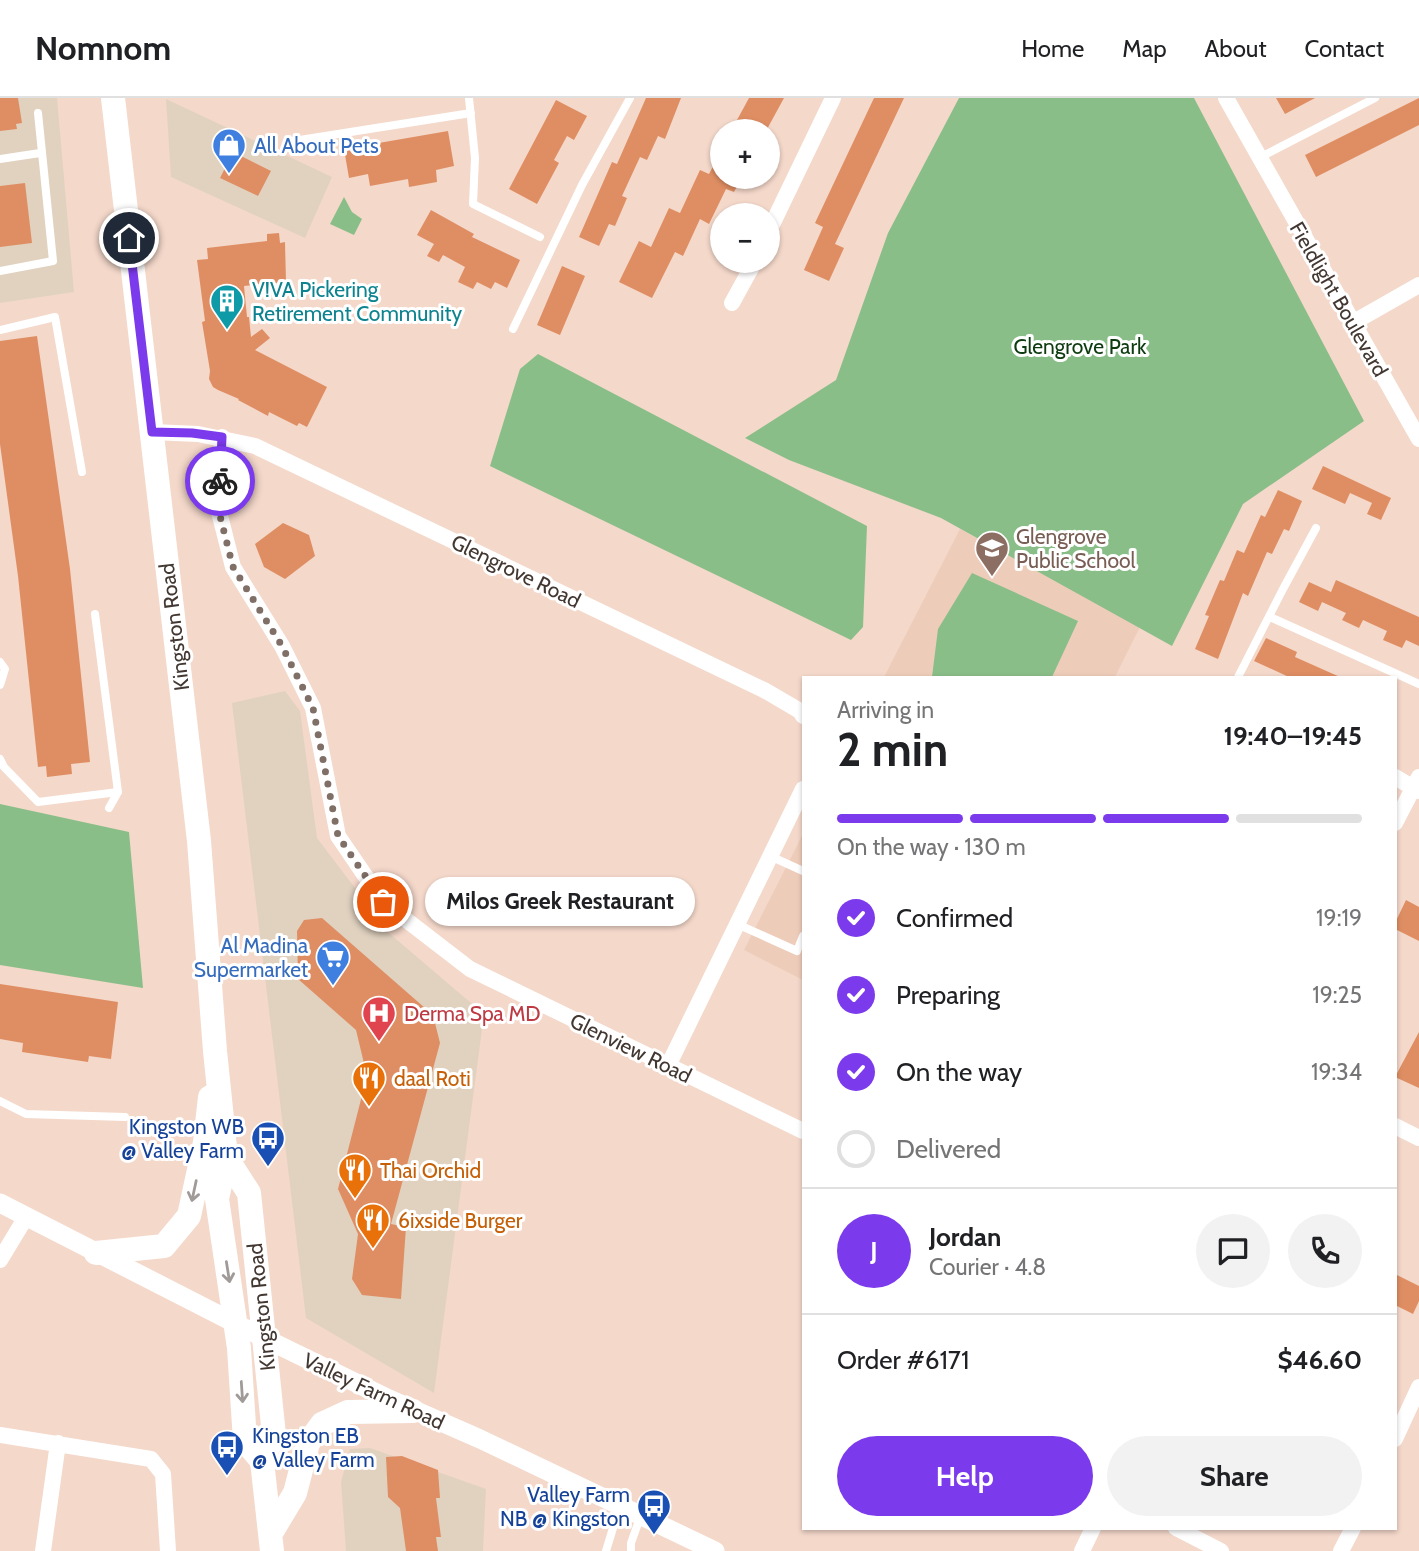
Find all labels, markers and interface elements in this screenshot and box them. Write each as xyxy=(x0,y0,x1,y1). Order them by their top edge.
text: Nomnom xyxy=(35,28,171,68)
text: Home xyxy=(1021,34,1084,63)
text: Map xyxy=(1122,34,1167,63)
text: About xyxy=(1205,34,1267,63)
text: Contact xyxy=(1305,34,1384,63)
map controls xyxy=(710,119,780,273)
button: + xyxy=(710,119,780,189)
shop icon: All About Pets xyxy=(210,126,248,175)
place label: All About Pets xyxy=(254,133,379,158)
button: − xyxy=(710,203,780,273)
pin xyxy=(99,208,159,268)
street label: Fieldlight Boulevard xyxy=(1285,217,1393,381)
icon: home xyxy=(110,219,148,257)
place label: V!VA Pickering Retirement Community xyxy=(252,277,462,326)
building icon: V!VA Pickering Retirement Community xyxy=(208,282,246,331)
park label: Glengrove Park xyxy=(1014,334,1147,359)
courier xyxy=(185,446,255,516)
icon: bike xyxy=(201,462,239,500)
place label: Glengrove Public School xyxy=(1016,524,1135,573)
street label: Glengrove Road xyxy=(447,529,585,613)
school or university icon: Glengrove Public School xyxy=(973,529,1011,578)
street label: Kingston Road xyxy=(154,562,194,692)
text: Arriving in xyxy=(837,696,934,724)
text: 19:40–19:45 xyxy=(1223,720,1362,752)
text: 2 min xyxy=(837,722,948,778)
text: On the way · 130 m xyxy=(837,833,1026,861)
pin xyxy=(353,872,413,932)
callout: Milos Greek Restaurant xyxy=(425,878,694,926)
icon: bag xyxy=(364,883,402,921)
text: Milos Greek Restaurant xyxy=(446,887,674,915)
icon: check xyxy=(837,899,875,937)
text: Confirmed xyxy=(896,902,1013,934)
text: 19:19 xyxy=(1316,904,1362,932)
place label: Al Madina Supermarket xyxy=(194,933,308,982)
supermarket icon: Al Madina Supermarket xyxy=(314,938,352,987)
icon: check xyxy=(837,976,875,1014)
text: Preparing xyxy=(896,979,1000,1011)
text: 19:25 xyxy=(1312,981,1362,1009)
hospital icon: Derma Spa MD xyxy=(360,994,398,1043)
place label: Derma Spa MD xyxy=(404,1001,541,1026)
street label: Glenview Road xyxy=(566,1008,696,1088)
icon: check xyxy=(837,1053,875,1091)
text: On the way xyxy=(896,1056,1022,1088)
text: 19:34 xyxy=(1311,1058,1362,1086)
restaurant icon: daal Roti xyxy=(350,1059,388,1108)
place label: daal Roti xyxy=(394,1066,471,1091)
place label: Kingston WB @ Valley Farm xyxy=(121,1114,244,1163)
bus stop icon: Kingston WB @ Valley Farm xyxy=(249,1119,287,1168)
text: Delivered xyxy=(896,1133,1001,1165)
restaurant icon: Thai Orchid xyxy=(336,1151,374,1200)
place label: Thai Orchid xyxy=(380,1158,481,1183)
one-way arrow xyxy=(187,1179,201,1202)
restaurant icon: 6ixside Burger xyxy=(354,1201,392,1250)
place label: 6ixside Burger xyxy=(398,1208,523,1233)
button: chat xyxy=(1196,1214,1270,1288)
button: phone xyxy=(1288,1214,1362,1288)
text: Jordan xyxy=(929,1221,1001,1253)
text: J xyxy=(870,1235,878,1267)
street label: Kingston Road xyxy=(242,1242,280,1372)
text: Courier · 4.8 xyxy=(929,1253,1046,1281)
one-way arrow xyxy=(222,1260,235,1283)
text: Order #6171 xyxy=(837,1344,969,1376)
text: $46.60 xyxy=(1277,1344,1362,1376)
street label: Valley Farm Road xyxy=(299,1347,449,1435)
one-way arrow xyxy=(236,1380,249,1403)
place label: Kingston EB @ Valley Farm xyxy=(252,1423,375,1472)
bus stop icon: Kingston EB @ Valley Farm xyxy=(208,1428,246,1477)
button: Help xyxy=(837,1436,1093,1516)
button: Share xyxy=(1107,1436,1362,1516)
place label: Valley Farm NB @ Kingston xyxy=(500,1482,630,1531)
bus stop icon: Valley Farm NB @ Kingston xyxy=(635,1487,673,1536)

